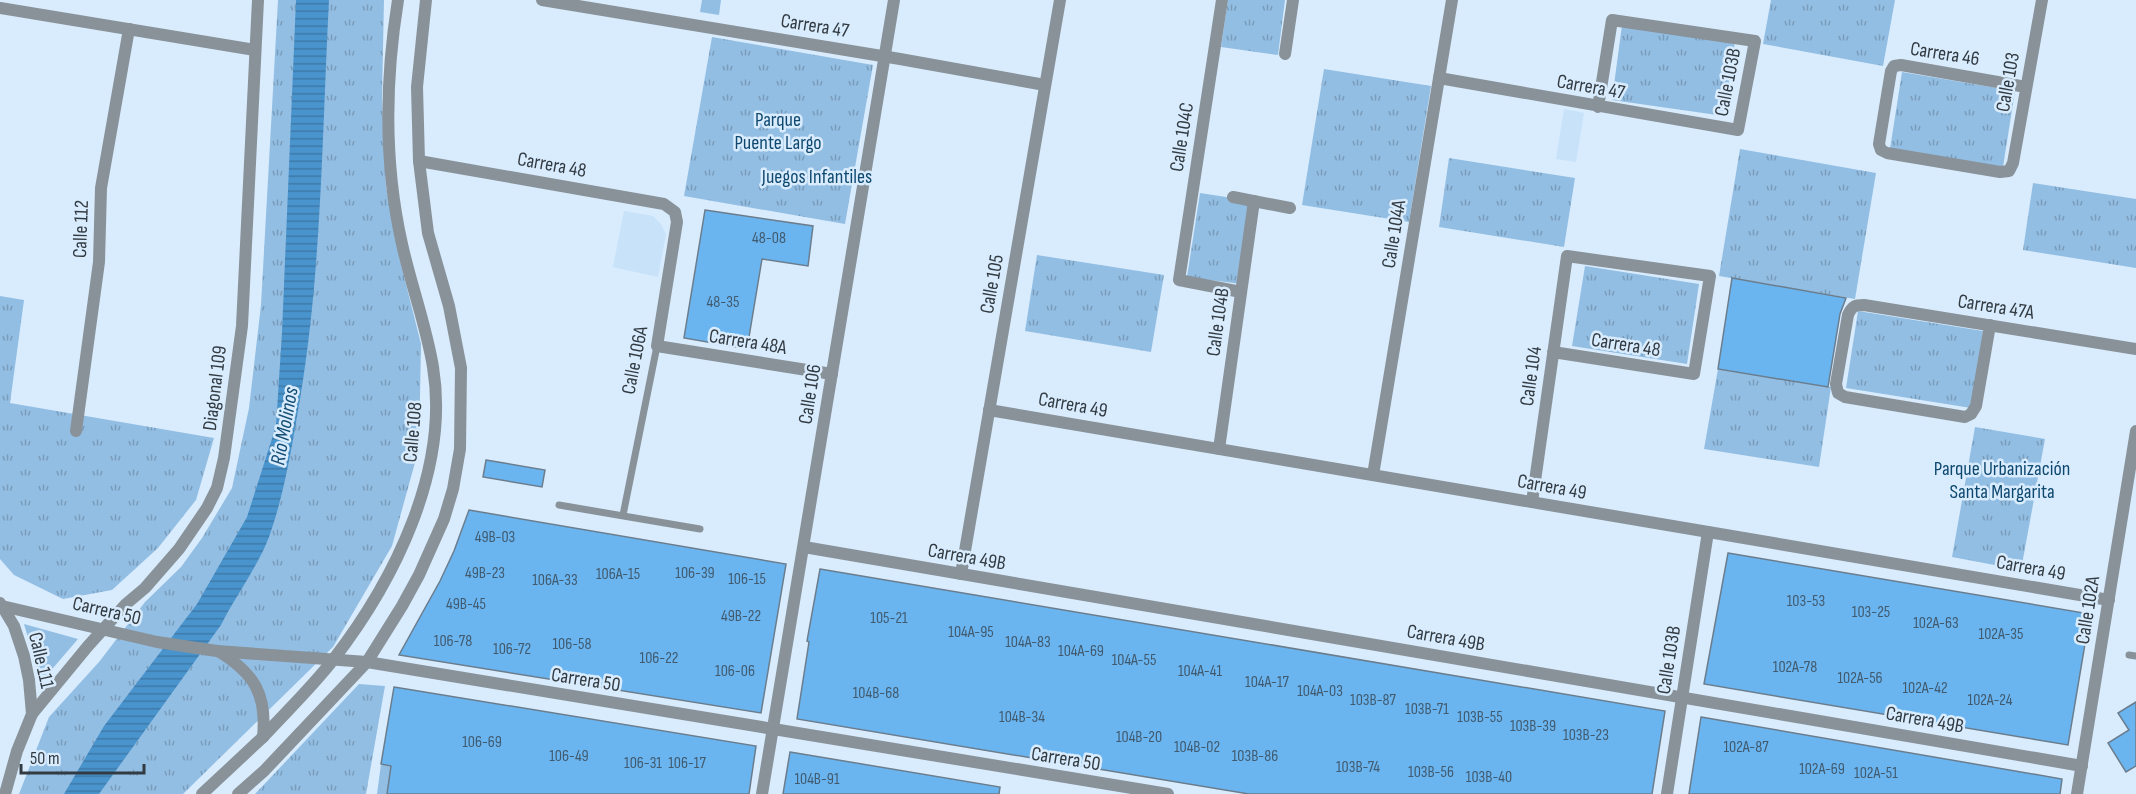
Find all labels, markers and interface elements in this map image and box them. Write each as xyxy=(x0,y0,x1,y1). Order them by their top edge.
street label: Carrera 47 xyxy=(779,9,851,43)
street label: Carrera 46 xyxy=(1909,37,1981,71)
street label: Calle 103B xyxy=(1710,46,1746,118)
street label: Calle 103 xyxy=(1991,51,2025,114)
street label: Carrera 47 xyxy=(1555,69,1627,105)
street label: Calle 104C xyxy=(1165,101,1199,173)
park label: Parque Puente Largo xyxy=(734,108,822,155)
street label: Carrera 48 xyxy=(515,147,588,183)
park label: Juegos Infantiles xyxy=(761,165,872,189)
street label: Calle 104A xyxy=(1377,198,1411,270)
street label: Calle 112 xyxy=(68,200,94,259)
house number: 48-08 xyxy=(752,229,786,248)
street label: Calle 105 xyxy=(975,253,1009,316)
street label: Calle 104B xyxy=(1201,286,1235,358)
street label: Carrera 47A xyxy=(1956,289,2036,325)
house number: 48-35 xyxy=(707,293,739,312)
street label: Calle 106A xyxy=(617,324,653,396)
street label: Carrera 48A xyxy=(707,324,789,360)
street label: Carrera 48 xyxy=(1590,328,1662,362)
street label: Diagonal 109 xyxy=(198,344,232,432)
street label: Calle 104 xyxy=(1515,345,1547,408)
street label: Calle 106 xyxy=(793,362,827,426)
water label: Río Molinos xyxy=(265,385,304,467)
street label: Carrera 49 xyxy=(1036,387,1109,423)
street label: Calle 108 xyxy=(398,401,428,463)
park label: Parque Urbanización Santa Margarita xyxy=(1934,457,2070,504)
street label: Carrera 49 xyxy=(1515,469,1588,505)
house number: 49B-03 xyxy=(475,528,515,547)
street label: Carrera 49B xyxy=(926,538,1008,576)
street label: Carrera 49 xyxy=(1994,550,2067,586)
house number: 49B-23 xyxy=(465,564,505,583)
house number: 106-39 xyxy=(675,564,715,583)
house number: 106A-15 xyxy=(596,565,640,584)
house number: 106-15 xyxy=(728,570,766,589)
house number: 106A-33 xyxy=(532,571,578,590)
street label: Calle 102A xyxy=(2071,574,2105,646)
street label: Carrera 50 xyxy=(70,591,143,630)
house number: 103-53 xyxy=(1787,592,1825,611)
house number: 49B-45 xyxy=(446,595,486,614)
house number: 103-25 xyxy=(1852,603,1890,622)
house number: 49B-22 xyxy=(721,607,761,626)
house number: 105-21 xyxy=(870,609,908,628)
house number: 102A-63 xyxy=(1913,614,1959,633)
street label: Carrera 49B xyxy=(1405,619,1487,657)
house number: 104A-95 xyxy=(948,623,994,642)
street label: Calle 103B xyxy=(1652,624,1686,696)
house number: 102A-35 xyxy=(1979,625,2023,644)
street label: Calle 111 xyxy=(23,630,59,691)
house number: 106-78 xyxy=(434,632,472,651)
house number: 104A-83 xyxy=(1005,633,1051,652)
house number: 106-58 xyxy=(552,635,592,654)
house number: 106-72 xyxy=(493,640,531,659)
house number: 104A-69 xyxy=(1058,642,1104,661)
house number: 106-22 xyxy=(640,649,678,668)
house number: 104A-55 xyxy=(1112,651,1156,670)
house number: 102A-78 xyxy=(1773,658,1817,677)
house number: 106-06 xyxy=(715,662,755,681)
house number: 104A-41 xyxy=(1178,662,1222,681)
street label: Carrera 50 xyxy=(550,663,622,697)
house number: 102A-56 xyxy=(1837,669,1883,688)
house number: 104A-17 xyxy=(1245,673,1290,692)
house number: 102A-42 xyxy=(1902,679,1948,698)
house number: 104A-03 xyxy=(1297,682,1343,701)
house number: 104B-68 xyxy=(853,684,899,703)
house number: 103B-87 xyxy=(1350,691,1396,710)
house number: 102A-24 xyxy=(1968,691,2013,710)
house number: 103B-71 xyxy=(1405,700,1449,719)
street label: Carrera 49B xyxy=(1884,701,1966,739)
house number: 104B-34 xyxy=(999,708,1045,727)
house number: 103B-55 xyxy=(1457,708,1503,727)
house number: 103B-39 xyxy=(1510,717,1556,736)
house number: 103B-23 xyxy=(1563,726,1609,745)
house number: 104B-20 xyxy=(1116,728,1162,747)
house number: 106-69 xyxy=(462,733,502,752)
scale bar xyxy=(21,737,144,775)
house number: 104B-02 xyxy=(1174,738,1220,757)
house number: 102A-87 xyxy=(1723,738,1769,757)
street label: Carrera 50 xyxy=(1030,742,1102,776)
house number: 106-49 xyxy=(549,747,589,766)
house number: 103B-86 xyxy=(1232,747,1278,766)
text: 50 m xyxy=(30,748,60,769)
house number: 106-31 xyxy=(624,754,662,773)
house number: 106-17 xyxy=(668,754,706,773)
house number: 103B-74 xyxy=(1336,758,1380,777)
house number: 102A-69 xyxy=(1799,760,1845,779)
house number: 103B-56 xyxy=(1408,763,1454,782)
house number: 102A-51 xyxy=(1854,764,1898,783)
house number: 103B-40 xyxy=(1466,768,1512,787)
house number: 104B-91 xyxy=(794,770,840,789)

